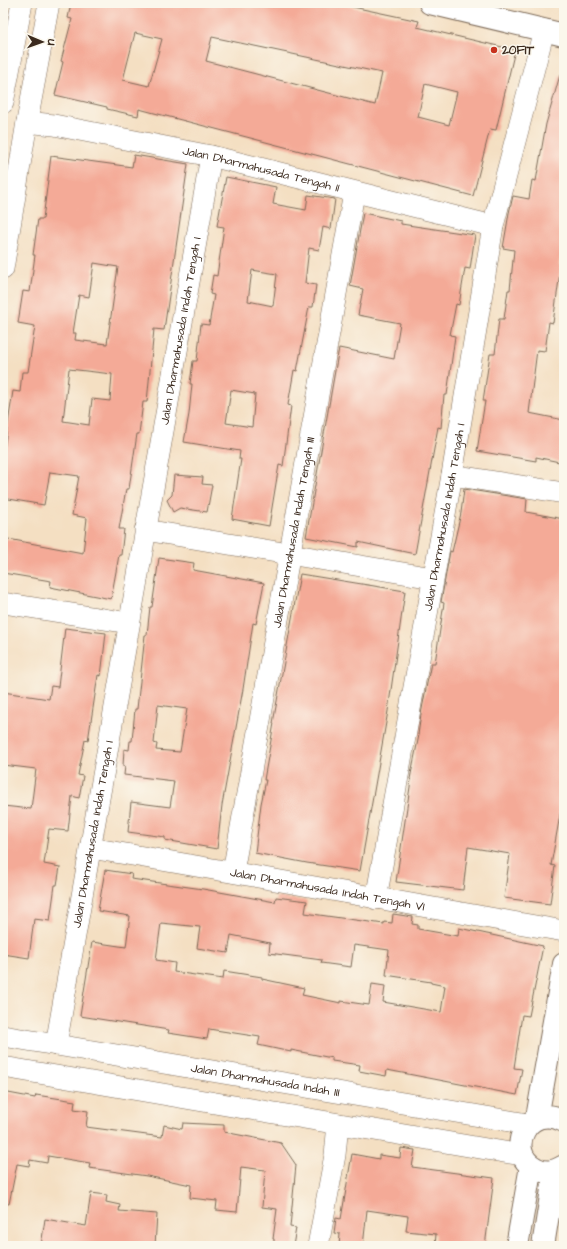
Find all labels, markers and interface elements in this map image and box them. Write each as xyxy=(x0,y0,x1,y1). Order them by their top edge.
north arrow xyxy=(22,22,62,62)
text: U xyxy=(44,38,59,46)
place label: 20FIT xyxy=(501,42,535,59)
marker: 20FIT xyxy=(489,45,499,55)
street label: Jalan Dharmahusada Tengah II xyxy=(181,143,342,197)
street label: Jalan Dharmahusada Indah Tengah I xyxy=(156,236,206,426)
street label: Jalan Dharmahusada Indah Tengah I xyxy=(420,422,469,612)
street label: Jalan Dharmahusada Indah Tengah III xyxy=(269,435,319,629)
street label: Jalan Dharmahusada Indah Tengah I xyxy=(69,739,118,929)
street label: Jalan Dharmahusada Indah Tengah VI xyxy=(229,864,426,916)
street label: Jalan Dharmahusada Indah III xyxy=(189,1060,341,1101)

